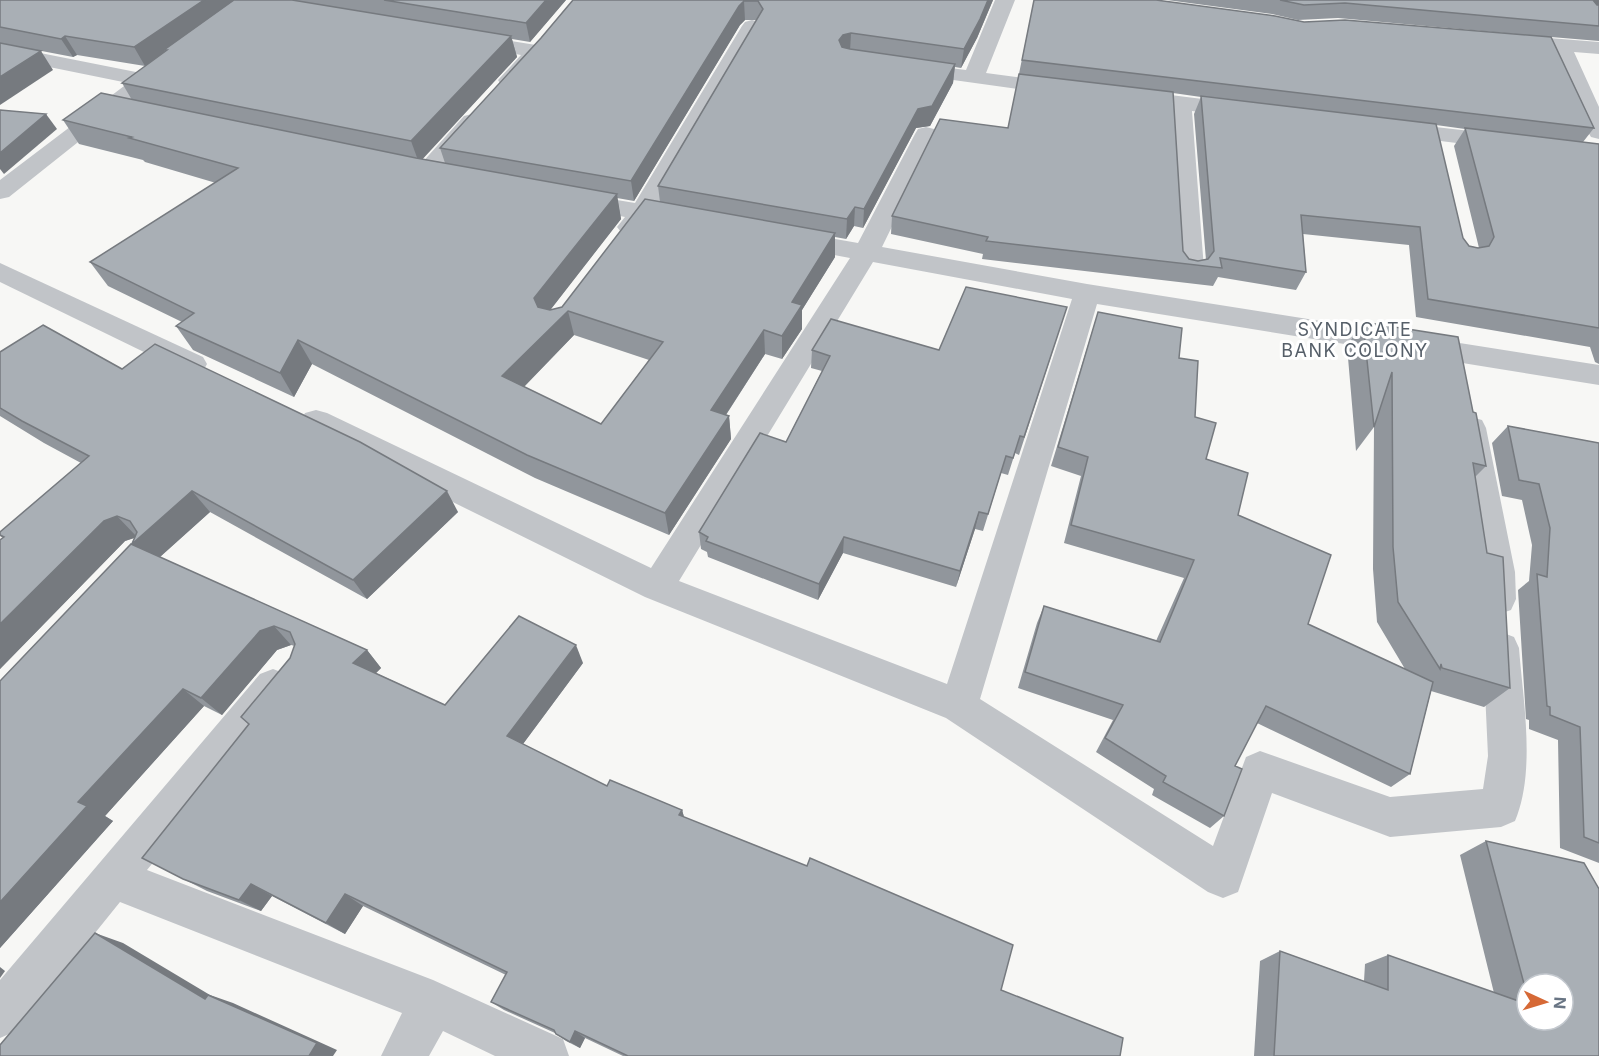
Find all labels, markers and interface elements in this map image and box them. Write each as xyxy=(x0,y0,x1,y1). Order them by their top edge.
district label: SYNDICATE BANK COLONY xyxy=(1281,319,1429,361)
north arrow xyxy=(1515,972,1575,1032)
text: N xyxy=(1550,996,1570,1010)

